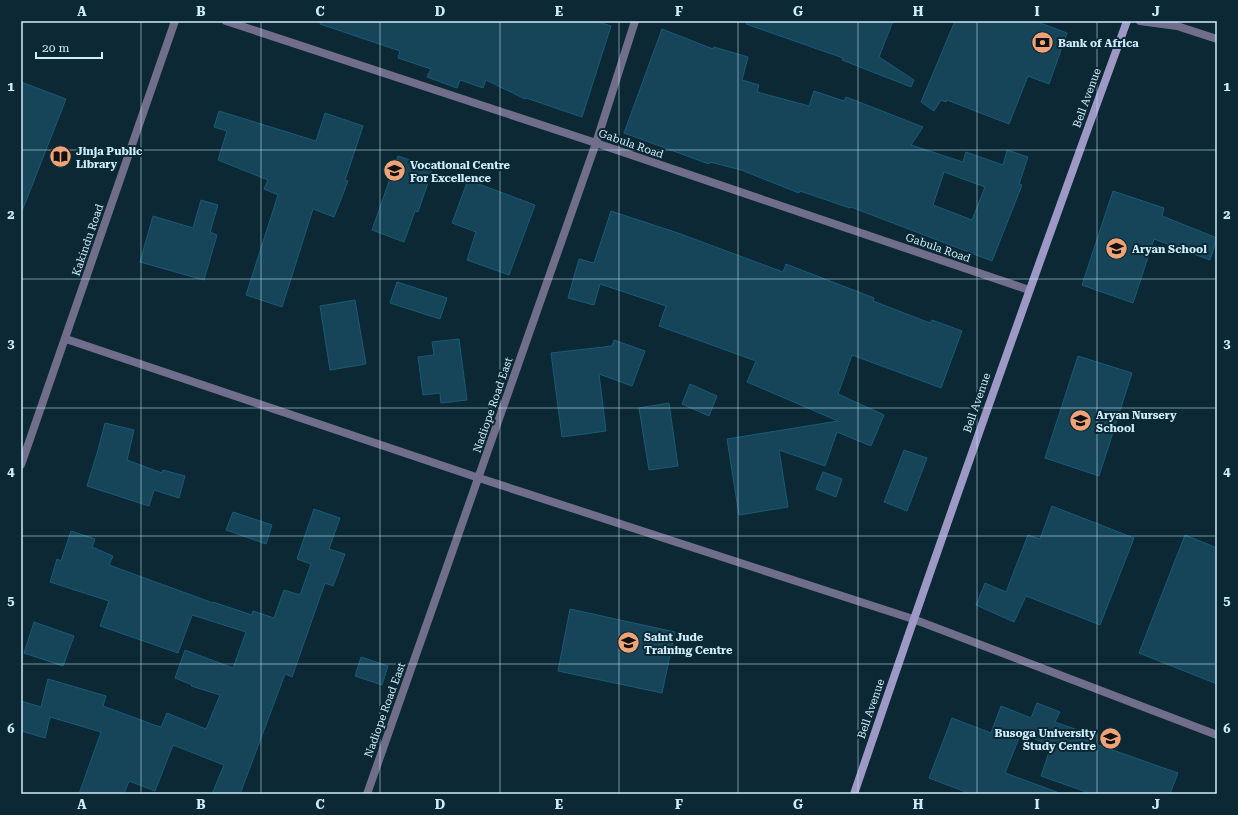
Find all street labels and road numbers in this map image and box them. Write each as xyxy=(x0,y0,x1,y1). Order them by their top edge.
street label: Bell Avenue xyxy=(1070,66,1104,130)
street label: Gabula Road xyxy=(597,127,665,161)
street label: Kakindu Road xyxy=(70,202,106,278)
street label: Gabula Road xyxy=(904,231,972,265)
street label: Nadiope Road East xyxy=(471,356,515,454)
street label: Bell Avenue xyxy=(961,371,993,435)
street label: Nadiope Road East xyxy=(362,661,408,759)
street label: Bell Avenue xyxy=(855,677,887,741)

